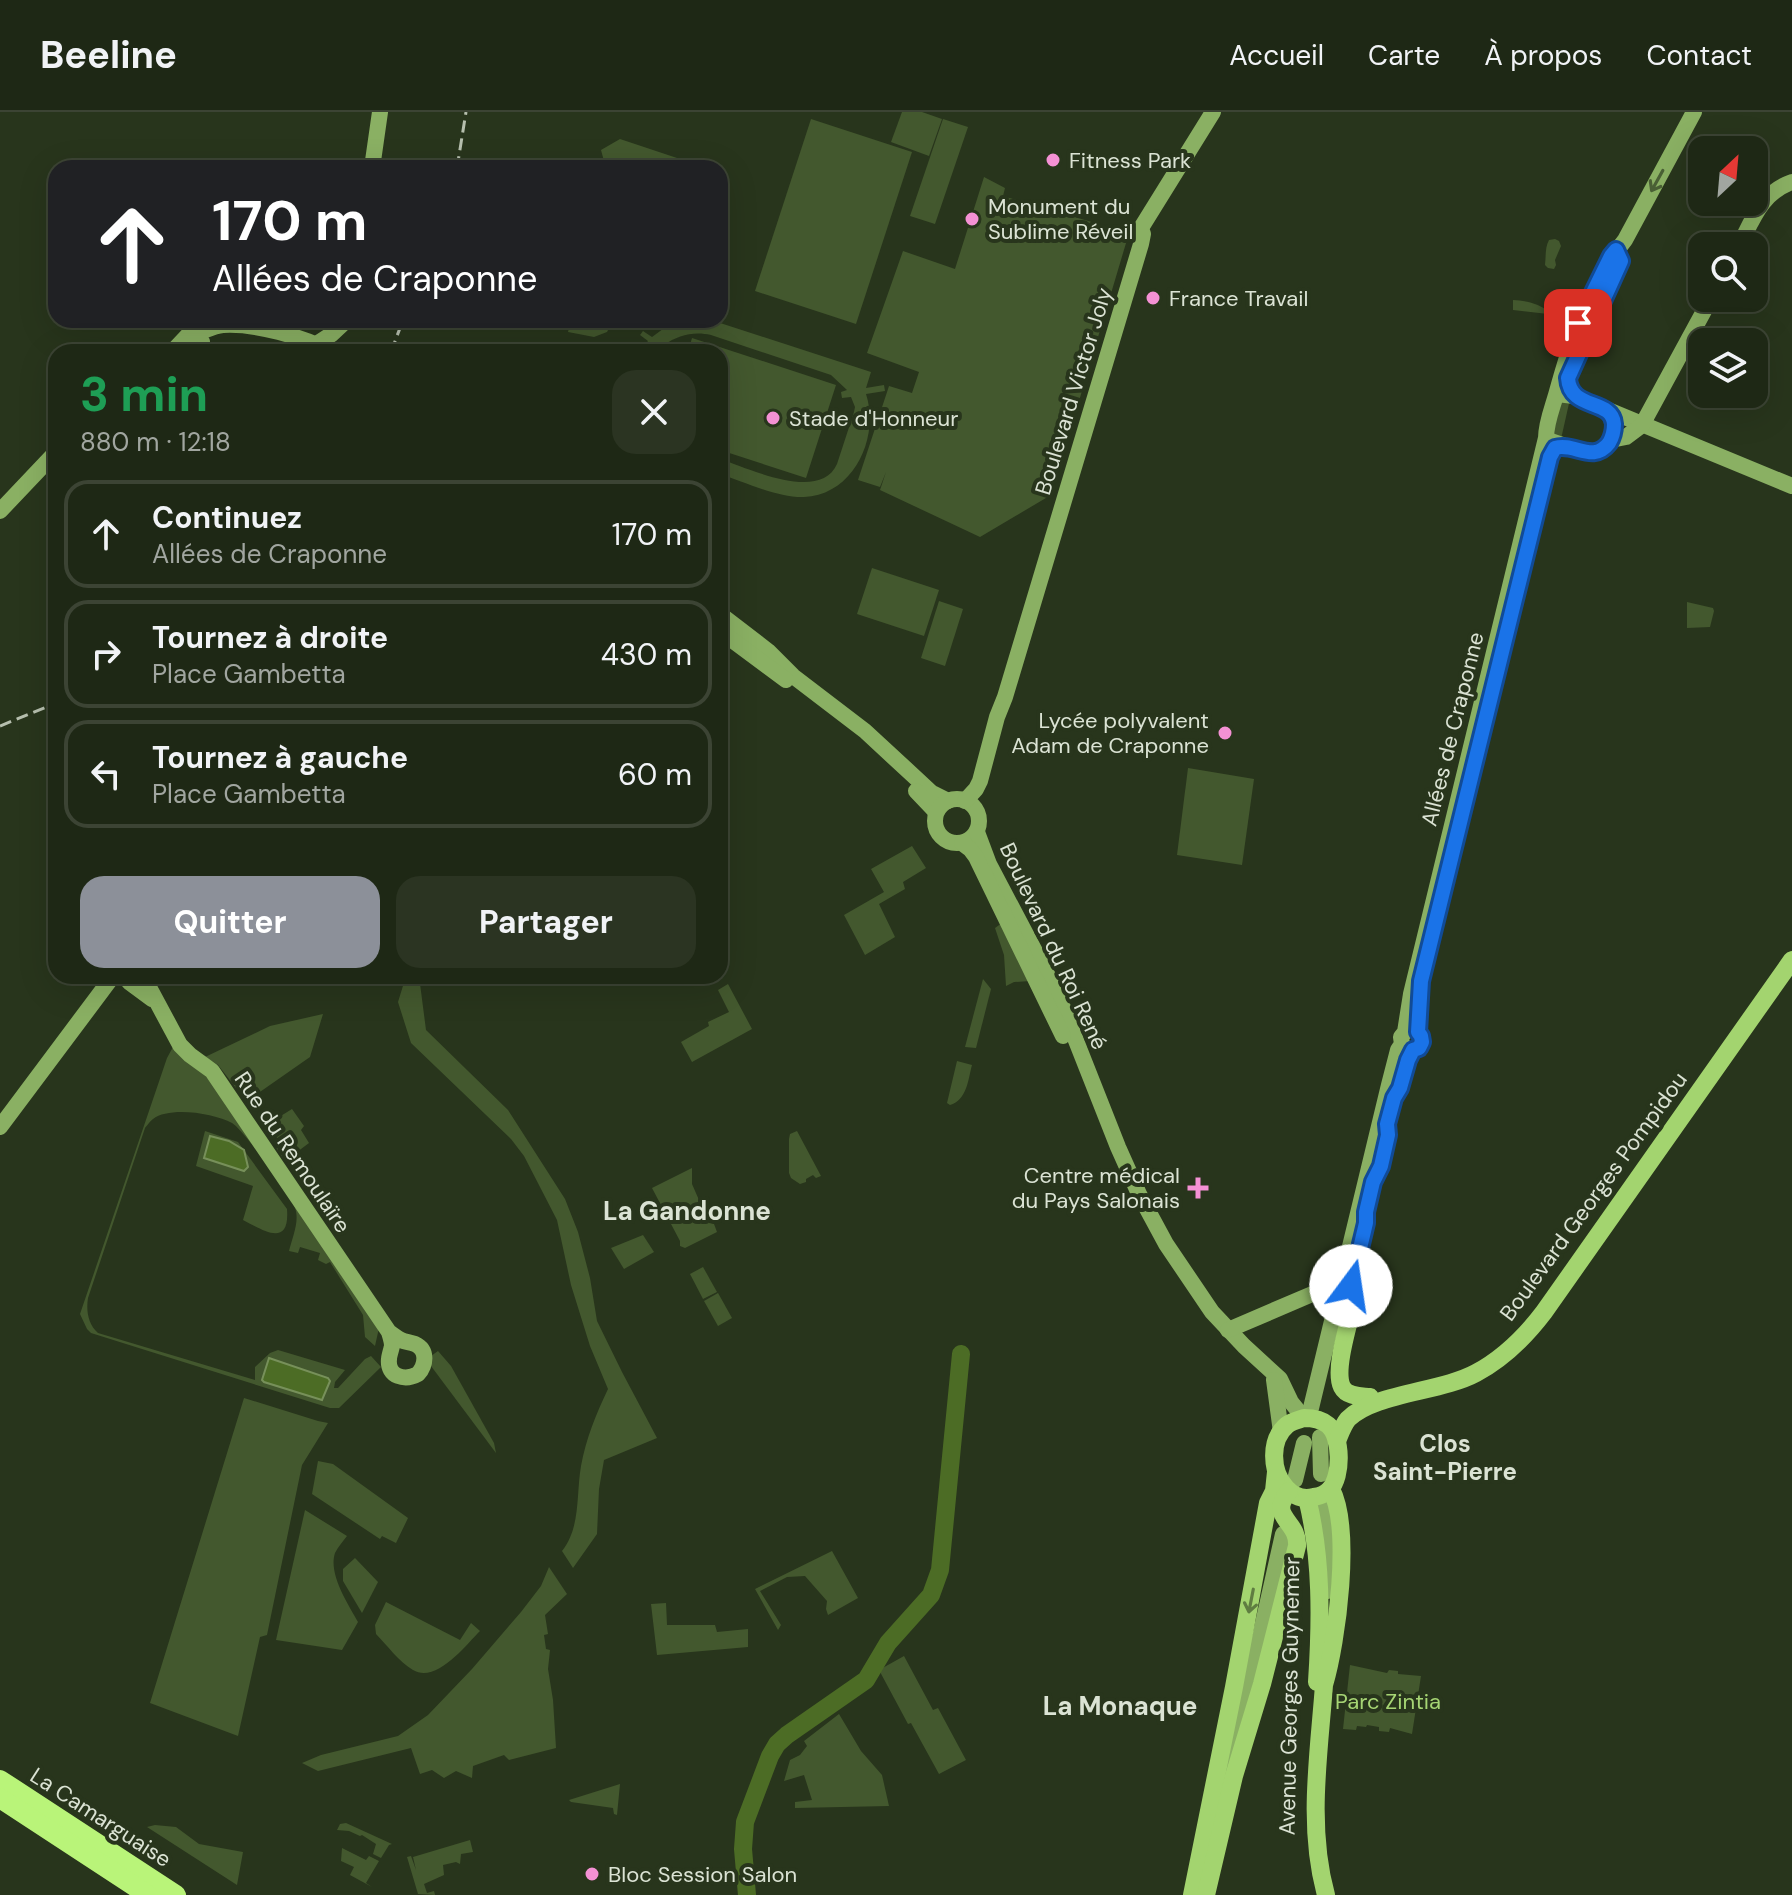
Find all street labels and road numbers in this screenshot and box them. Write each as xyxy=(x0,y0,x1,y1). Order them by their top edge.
street label: Boulevard Victor Joly xyxy=(1028,284,1119,498)
street label: Allées de Craponne xyxy=(1414,629,1491,829)
street label: Boulevard du Roi René xyxy=(993,838,1114,1054)
street label: Rue du Remoulaïre xyxy=(228,1066,357,1238)
street label: Boulevard Georges Pompidou xyxy=(1493,1066,1694,1327)
street label: Avenue Georges Guynemer xyxy=(1273,1556,1306,1836)
street label: La Camarguaise xyxy=(25,1761,177,1874)

